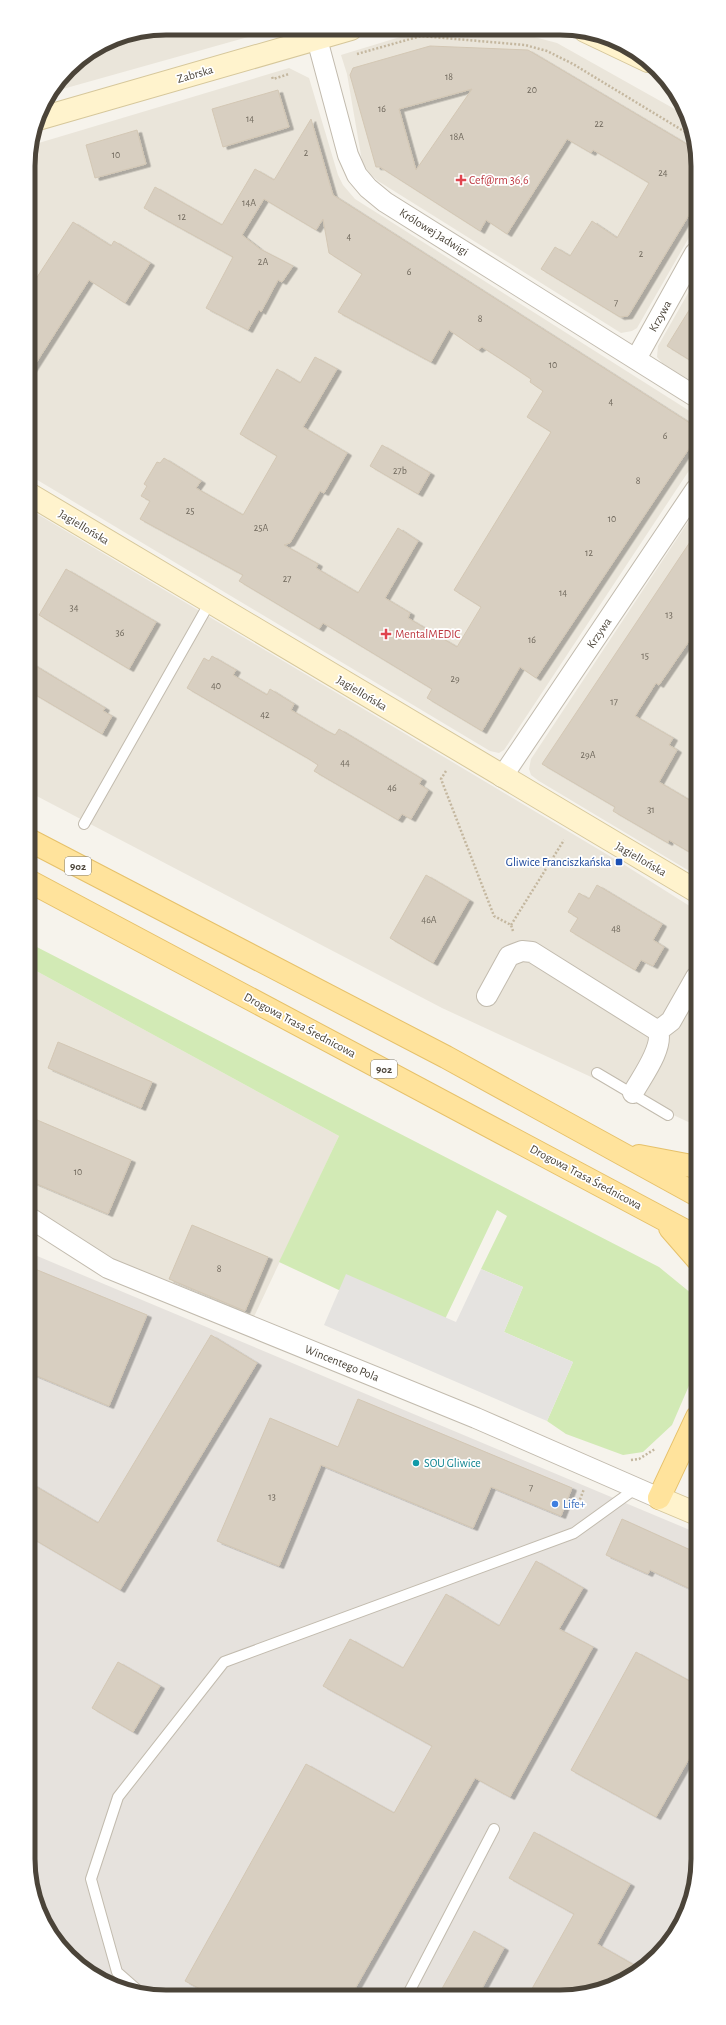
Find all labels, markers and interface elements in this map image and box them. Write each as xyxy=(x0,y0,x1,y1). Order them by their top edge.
street label: Zabrska xyxy=(176,63,215,85)
house number: 18 xyxy=(445,72,453,82)
house number: 20 xyxy=(527,85,537,95)
house number: 16 xyxy=(378,104,386,114)
house number: 14 xyxy=(246,114,254,124)
house number: 22 xyxy=(594,119,604,129)
house number: 18A xyxy=(450,132,464,142)
house number: 2 xyxy=(304,148,309,158)
house number: 10 xyxy=(112,150,120,160)
house number: 24 xyxy=(658,168,668,178)
place label: Cef@rm 36,6 xyxy=(469,174,529,186)
marker: Cef@rm 36,6 xyxy=(456,175,466,185)
house number: 14A xyxy=(242,198,256,208)
street label: Królowej Jadwigi xyxy=(397,206,470,259)
house number: 12 xyxy=(178,212,186,222)
house number: 4 xyxy=(347,232,352,242)
house number: 2 xyxy=(639,249,644,259)
house number: 2A xyxy=(258,257,268,267)
house number: 6 xyxy=(407,267,412,277)
house number: 7 xyxy=(614,298,618,308)
street label: Krzywa xyxy=(647,298,675,334)
house number: 8 xyxy=(478,314,483,324)
house number: 10 xyxy=(549,360,557,370)
house number: 4 xyxy=(609,397,614,407)
house number: 6 xyxy=(663,431,668,441)
house number: 27b xyxy=(393,466,407,476)
house number: 8 xyxy=(636,476,641,486)
house number: 25 xyxy=(186,506,194,516)
street label: Jagiellońska xyxy=(57,507,112,547)
house number: 10 xyxy=(608,514,616,524)
house number: 25A xyxy=(254,523,268,533)
house number: 12 xyxy=(585,548,593,558)
house number: 27 xyxy=(283,574,291,584)
house number: 14 xyxy=(559,588,567,598)
house number: 34 xyxy=(70,603,79,613)
house number: 13 xyxy=(665,610,673,620)
street label: Krzywa xyxy=(585,615,615,651)
house number: 36 xyxy=(116,628,125,638)
marker: MentalMEDIC xyxy=(380,628,392,640)
place label: MentalMEDIC xyxy=(395,628,461,640)
house number: 16 xyxy=(528,635,536,645)
house number: 15 xyxy=(641,651,649,661)
street label: Jagiellońska xyxy=(335,673,390,713)
house number: 29 xyxy=(450,674,460,684)
house number: 40 xyxy=(211,681,221,691)
house number: 17 xyxy=(610,697,618,707)
house number: 42 xyxy=(260,710,270,720)
house number: 29A xyxy=(580,750,596,760)
house number: 44 xyxy=(340,758,350,768)
house number: 46 xyxy=(387,783,397,793)
house number: 31 xyxy=(647,805,655,815)
street label: Jagiellońska xyxy=(614,840,669,879)
place label: Gliwice Franciszkańska xyxy=(506,856,611,868)
road number: 902 xyxy=(65,857,91,875)
marker: Gliwice Franciszkańska xyxy=(614,857,624,867)
house number: 46A xyxy=(421,915,437,925)
house number: 48 xyxy=(611,924,621,934)
street label: Drogowa Trasa Średnicowa xyxy=(242,989,359,1060)
road number: 902 xyxy=(371,1060,397,1078)
street label: Drogowa Trasa Średnicowa xyxy=(528,1141,645,1212)
house number: 10 xyxy=(74,1167,82,1177)
house number: 8 xyxy=(217,1264,222,1274)
street label: Wincentego Pola xyxy=(303,1343,381,1384)
place label: SOU Gliwice xyxy=(424,1457,481,1469)
marker: SOU Gliwice xyxy=(411,1458,421,1468)
house number: 7 xyxy=(529,1483,533,1493)
house number: 13 xyxy=(268,1492,276,1502)
place label: Life+ xyxy=(563,1498,586,1510)
marker: Life+ xyxy=(550,1499,560,1509)

